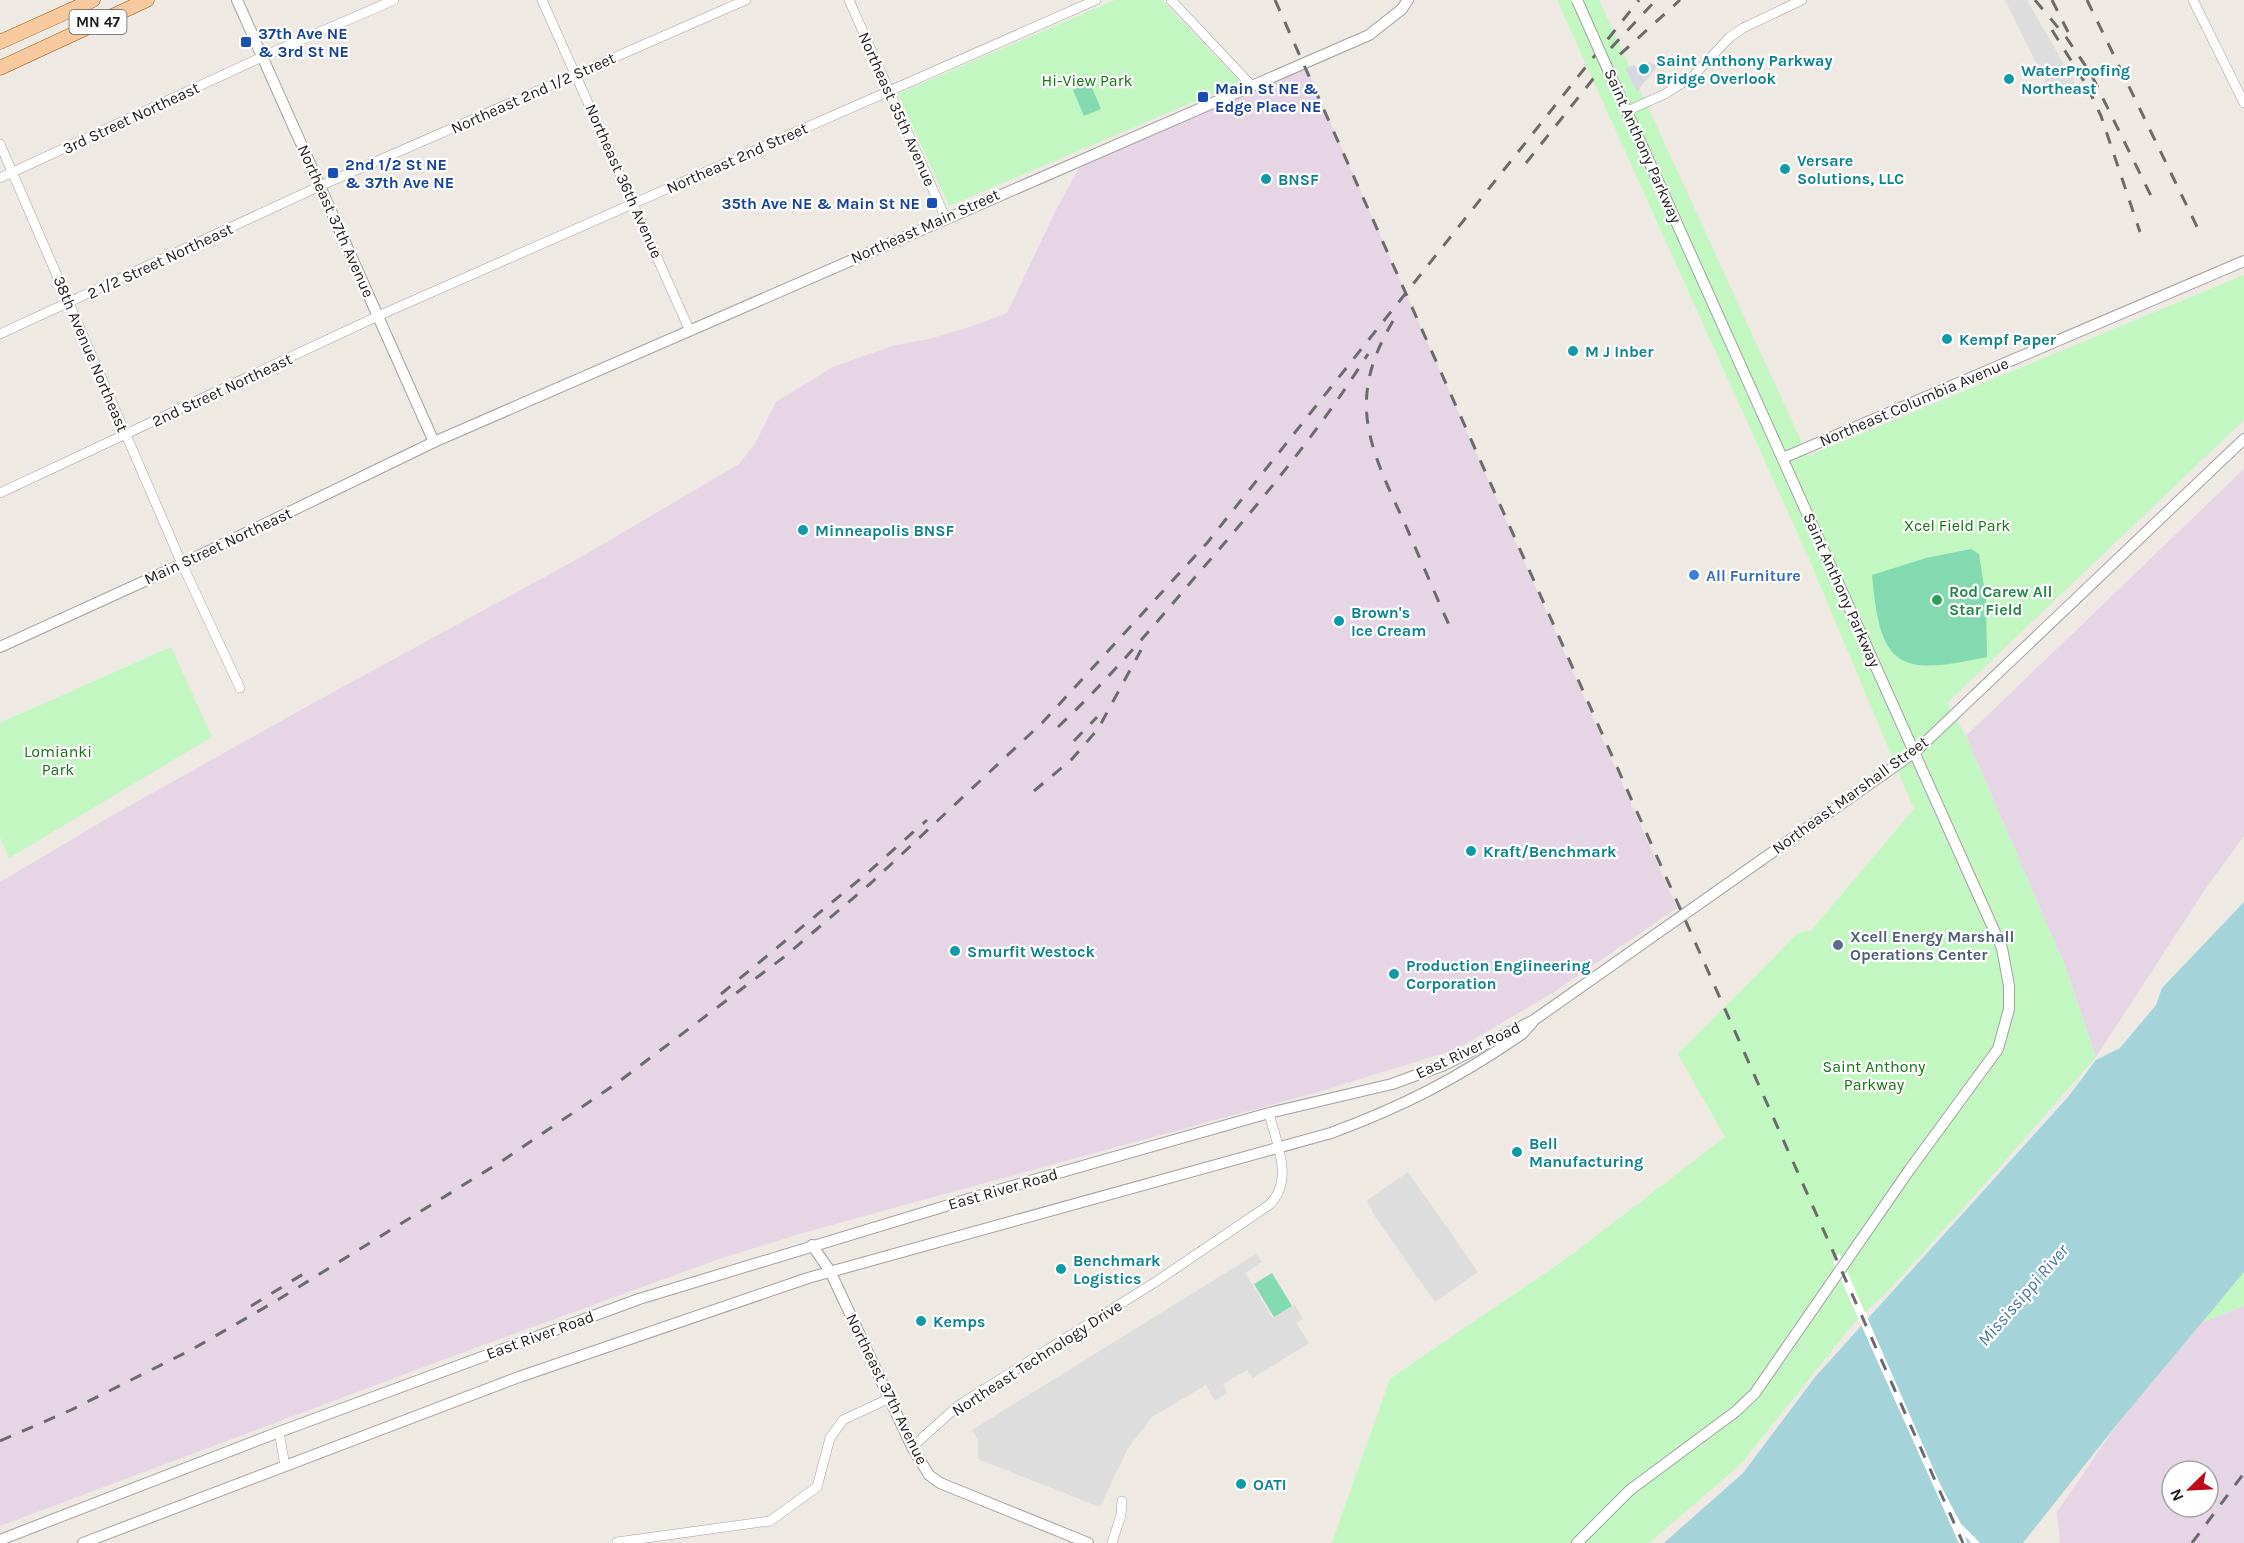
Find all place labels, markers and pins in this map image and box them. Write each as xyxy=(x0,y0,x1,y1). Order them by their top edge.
place label: 37th Ave NE & 3rd St NE xyxy=(258,24,349,61)
marker: 37th Ave NE & 3rd St NE xyxy=(239,35,253,49)
place label: Saint Anthony Parkway Bridge Overlook xyxy=(1656,51,1832,88)
place label: WaterProofing Northeast xyxy=(2021,61,2130,98)
marker: Saint Anthony Parkway Bridge Overlook xyxy=(1637,62,1651,76)
marker: WaterProofing Northeast xyxy=(2002,72,2016,86)
place label: Main St NE & Edge Place NE xyxy=(1215,79,1321,116)
marker: Main St NE & Edge Place NE xyxy=(1196,90,1210,104)
place label: Versare Solutions, LLC xyxy=(1797,151,1904,188)
place label: 2nd 1/2 St NE & 37th Ave NE xyxy=(345,155,454,192)
marker: Versare Solutions, LLC xyxy=(1778,162,1792,176)
marker: 2nd 1/2 St NE & 37th Ave NE xyxy=(326,166,340,180)
place label: BNSF xyxy=(1278,170,1319,189)
marker: BNSF xyxy=(1259,172,1273,186)
place label: 35th Ave NE & Main St NE xyxy=(721,194,920,213)
marker: 35th Ave NE & Main St NE xyxy=(925,196,939,210)
place label: Kempf Paper xyxy=(1959,330,2057,349)
marker: Kempf Paper xyxy=(1940,332,1954,346)
place label: M J Inber xyxy=(1585,342,1654,361)
marker: M J Inber xyxy=(1566,344,1580,358)
place label: Minneapolis BNSF xyxy=(815,521,954,540)
marker: Minneapolis BNSF xyxy=(796,523,810,537)
place label: All Furniture xyxy=(1706,566,1801,585)
marker: All Furniture xyxy=(1687,568,1701,582)
place label: Rod Carew All Star Field xyxy=(1949,582,2052,619)
marker: Rod Carew All Star Field xyxy=(1930,593,1944,607)
place label: Brown's Ice Cream xyxy=(1351,603,1426,640)
marker: Brown's Ice Cream xyxy=(1332,614,1346,628)
place label: Kraft/Benchmark xyxy=(1483,842,1617,861)
marker: Kraft/Benchmark xyxy=(1464,844,1478,858)
place label: Xcell Energy Marshall Operations Center xyxy=(1850,927,2014,964)
marker: Xcell Energy Marshall Operations Center xyxy=(1831,938,1845,952)
place label: Smurfit Westock xyxy=(967,942,1095,961)
marker: Smurfit Westock xyxy=(948,944,962,958)
place label: Production Engiineering Corporation xyxy=(1406,956,1590,993)
marker: Production Engiineering Corporation xyxy=(1387,967,1401,981)
place label: Bell Manufacturing xyxy=(1529,1134,1643,1171)
marker: Bell Manufacturing xyxy=(1510,1145,1524,1159)
place label: Benchmark Logistics xyxy=(1073,1251,1161,1288)
marker: Benchmark Logistics xyxy=(1054,1262,1068,1276)
place label: Kemps xyxy=(933,1312,985,1331)
marker: Kemps xyxy=(914,1314,928,1328)
place label: OATI xyxy=(1253,1475,1287,1494)
marker: OATI xyxy=(1234,1477,1248,1491)

